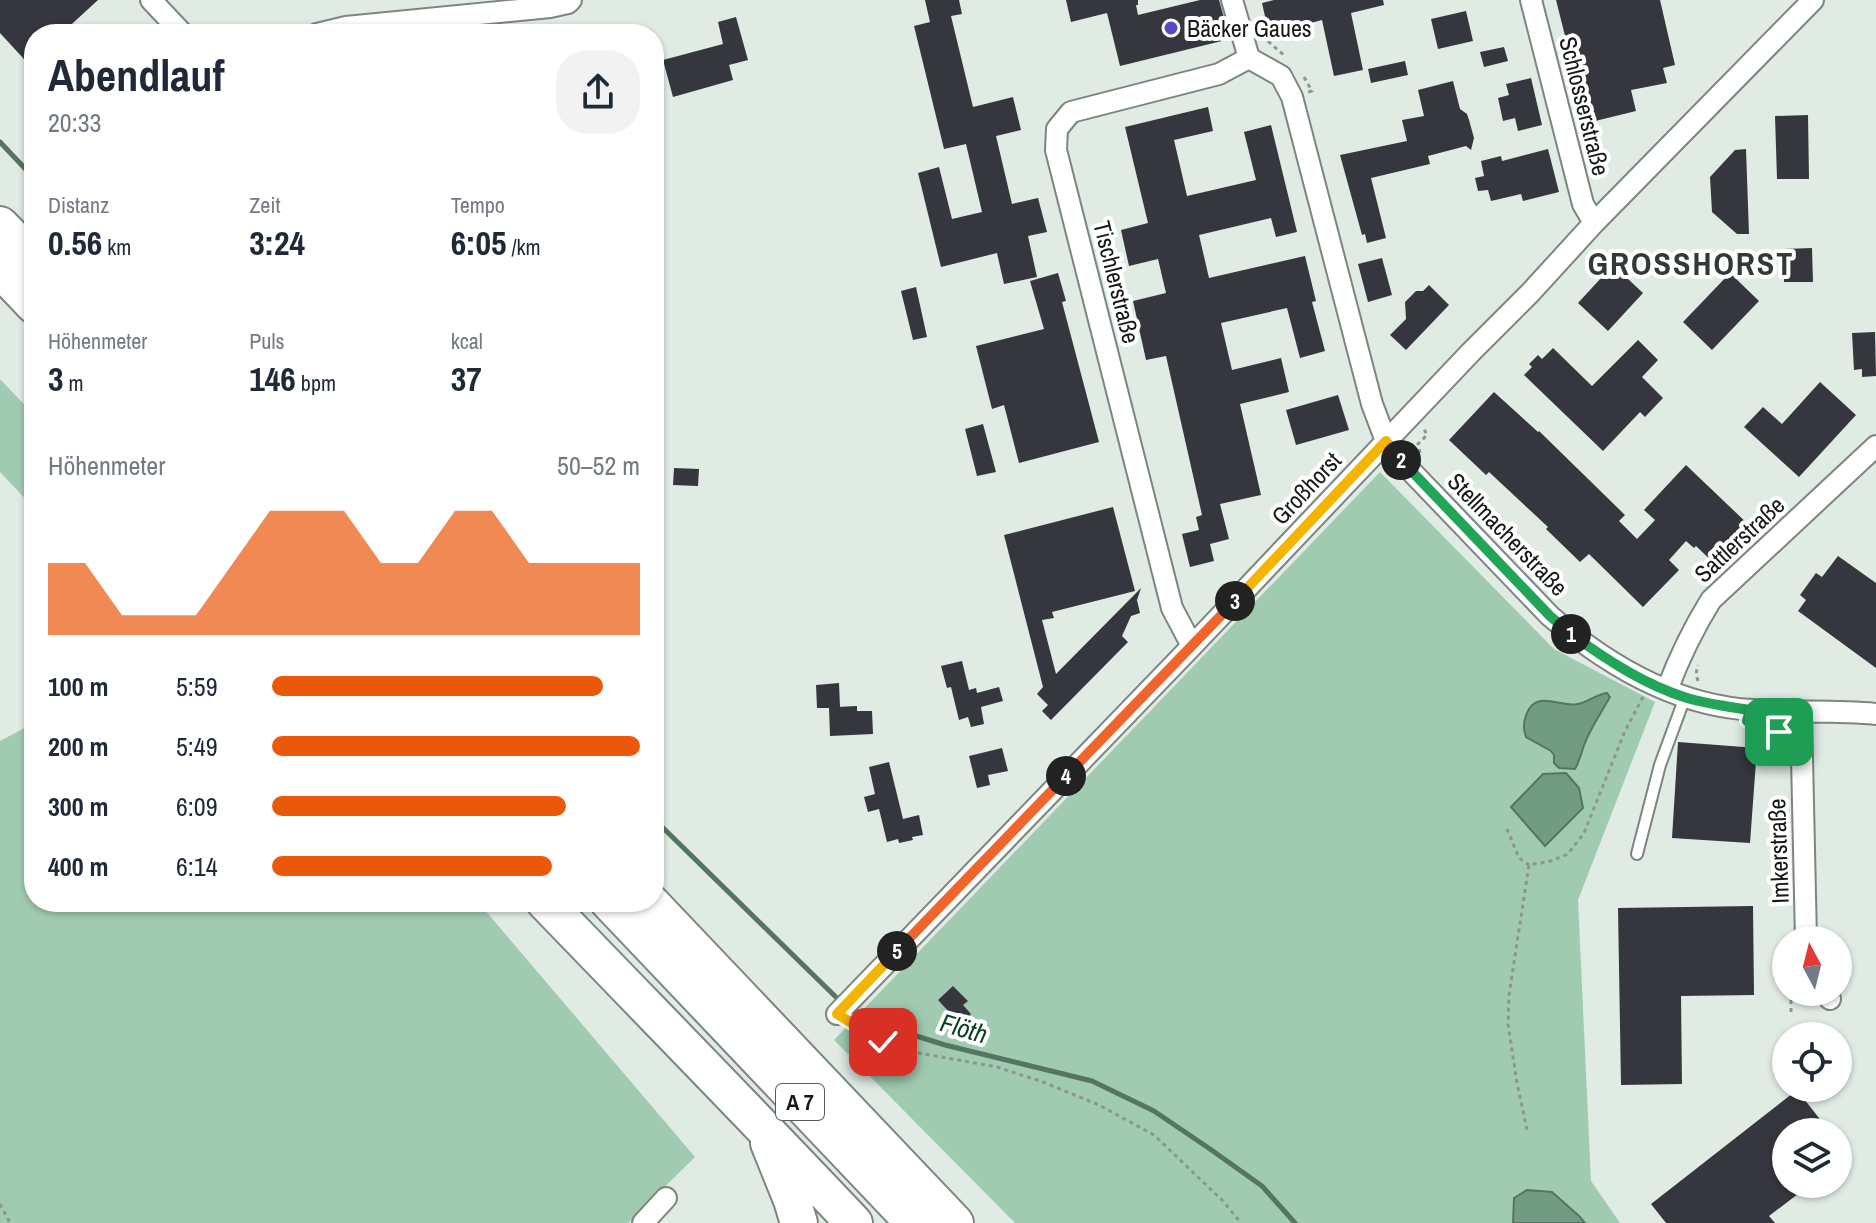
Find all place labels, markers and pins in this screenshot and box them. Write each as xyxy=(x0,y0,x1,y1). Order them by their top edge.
place label: Bäcker Gaues xyxy=(1187,12,1312,44)
marker: Bäcker Gaues xyxy=(1162,19,1180,37)
pin: 2 xyxy=(1381,440,1421,480)
pin: 3 xyxy=(1215,581,1255,621)
pin: 1 xyxy=(1551,614,1591,654)
pin xyxy=(1745,698,1813,766)
pin: 4 xyxy=(1046,756,1086,796)
pin: 5 xyxy=(877,931,917,971)
pin xyxy=(849,1008,917,1076)

